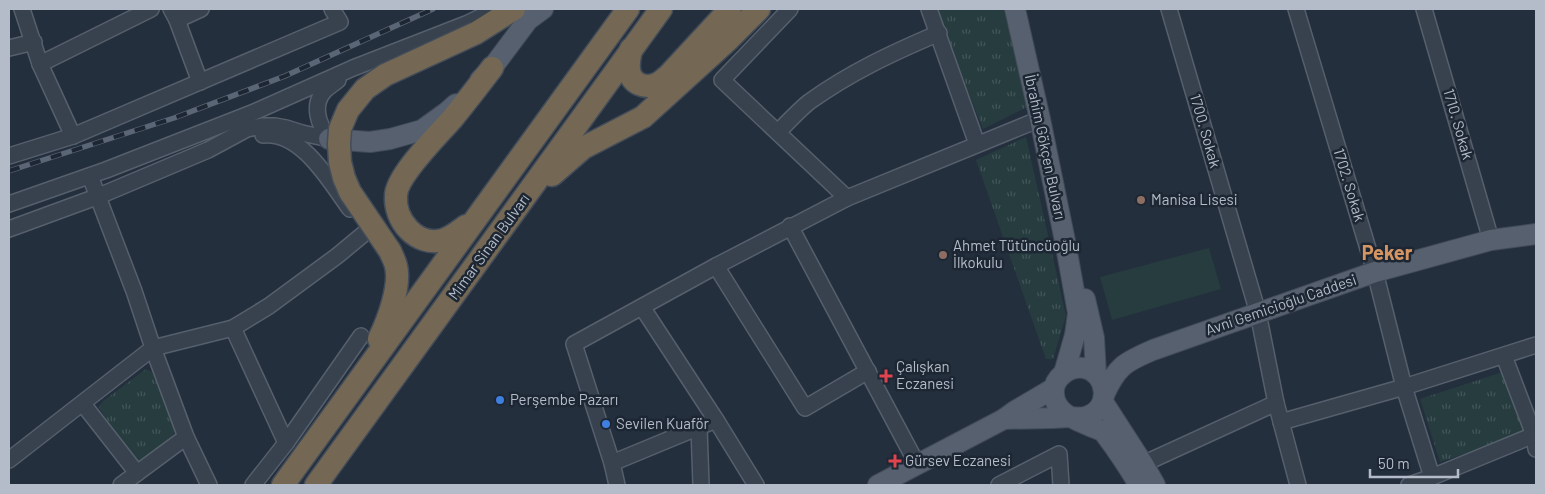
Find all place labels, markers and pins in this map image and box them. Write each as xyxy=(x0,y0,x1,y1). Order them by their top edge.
place label: Manisa Lisesi xyxy=(1151,190,1238,208)
marker: Manisa Lisesi xyxy=(1135,194,1147,206)
place label: Ahmet Tütüncüoğlu İlkokulu xyxy=(953,236,1080,271)
marker: Ahmet Tütüncüoğlu İlkokulu xyxy=(937,249,949,261)
place label: Çalışkan Eczanesi xyxy=(896,357,954,392)
marker: Çalışkan Eczanesi xyxy=(880,370,892,382)
place label: Perşembe Pazarı xyxy=(510,390,618,408)
marker: Perşembe Pazarı xyxy=(494,394,506,406)
place label: Sevilen Kuaför xyxy=(616,414,710,432)
marker: Sevilen Kuaför xyxy=(600,418,612,430)
place label: Gürsev Eczanesi xyxy=(905,451,1011,469)
marker: Gürsev Eczanesi xyxy=(889,455,901,467)

